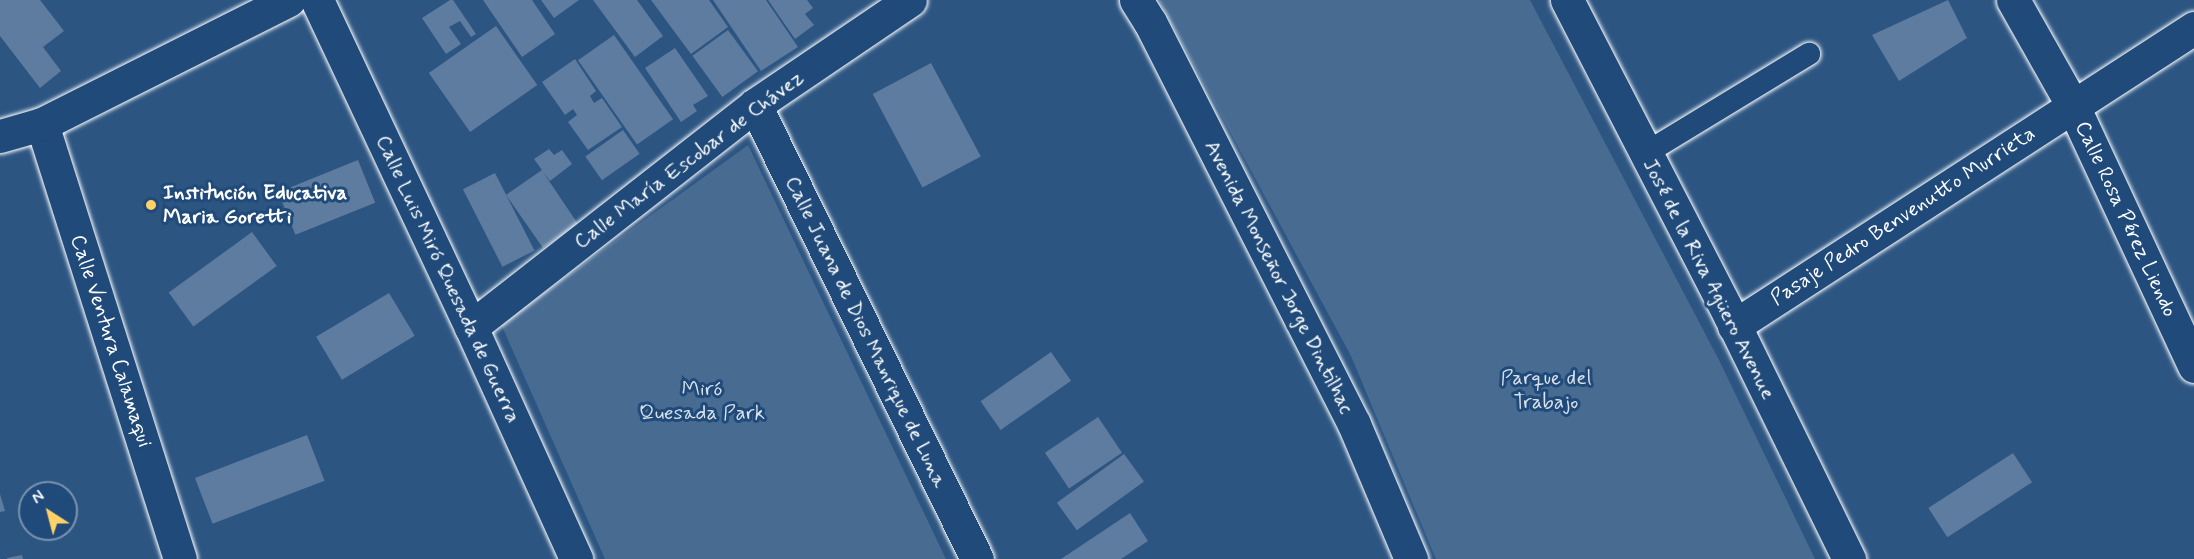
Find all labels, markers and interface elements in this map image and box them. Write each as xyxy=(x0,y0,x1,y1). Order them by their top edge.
street label: Calle María Escobar de Chávez xyxy=(569,65,809,255)
street label: Calle Rosa Pérez Liendo xyxy=(2070,117,2182,321)
street label: Pasaje Pedro Benvenutto Murrieta xyxy=(1765,120,2041,312)
street label: Calle Luis Miró Quesada de Guerra xyxy=(371,132,525,426)
street label: Avenida Monseñor Jorge Dintilhac xyxy=(1199,137,1359,417)
street label: José de la Riva Agüero Avenue xyxy=(1637,155,1781,403)
street label: Calle Juana de Dios Manrique de Luna xyxy=(779,172,953,492)
place label: Institución Educativa Maria Goretti xyxy=(163,180,347,230)
marker: Institución Educativa Maria Goretti xyxy=(144,198,158,212)
street label: Calle Ventura Calamaqui xyxy=(63,226,159,456)
park label: Parque del Trabajo xyxy=(1500,365,1592,415)
park label: Miró Quesada Park xyxy=(639,376,765,426)
north arrow xyxy=(18,481,78,541)
text: N xyxy=(28,486,49,509)

